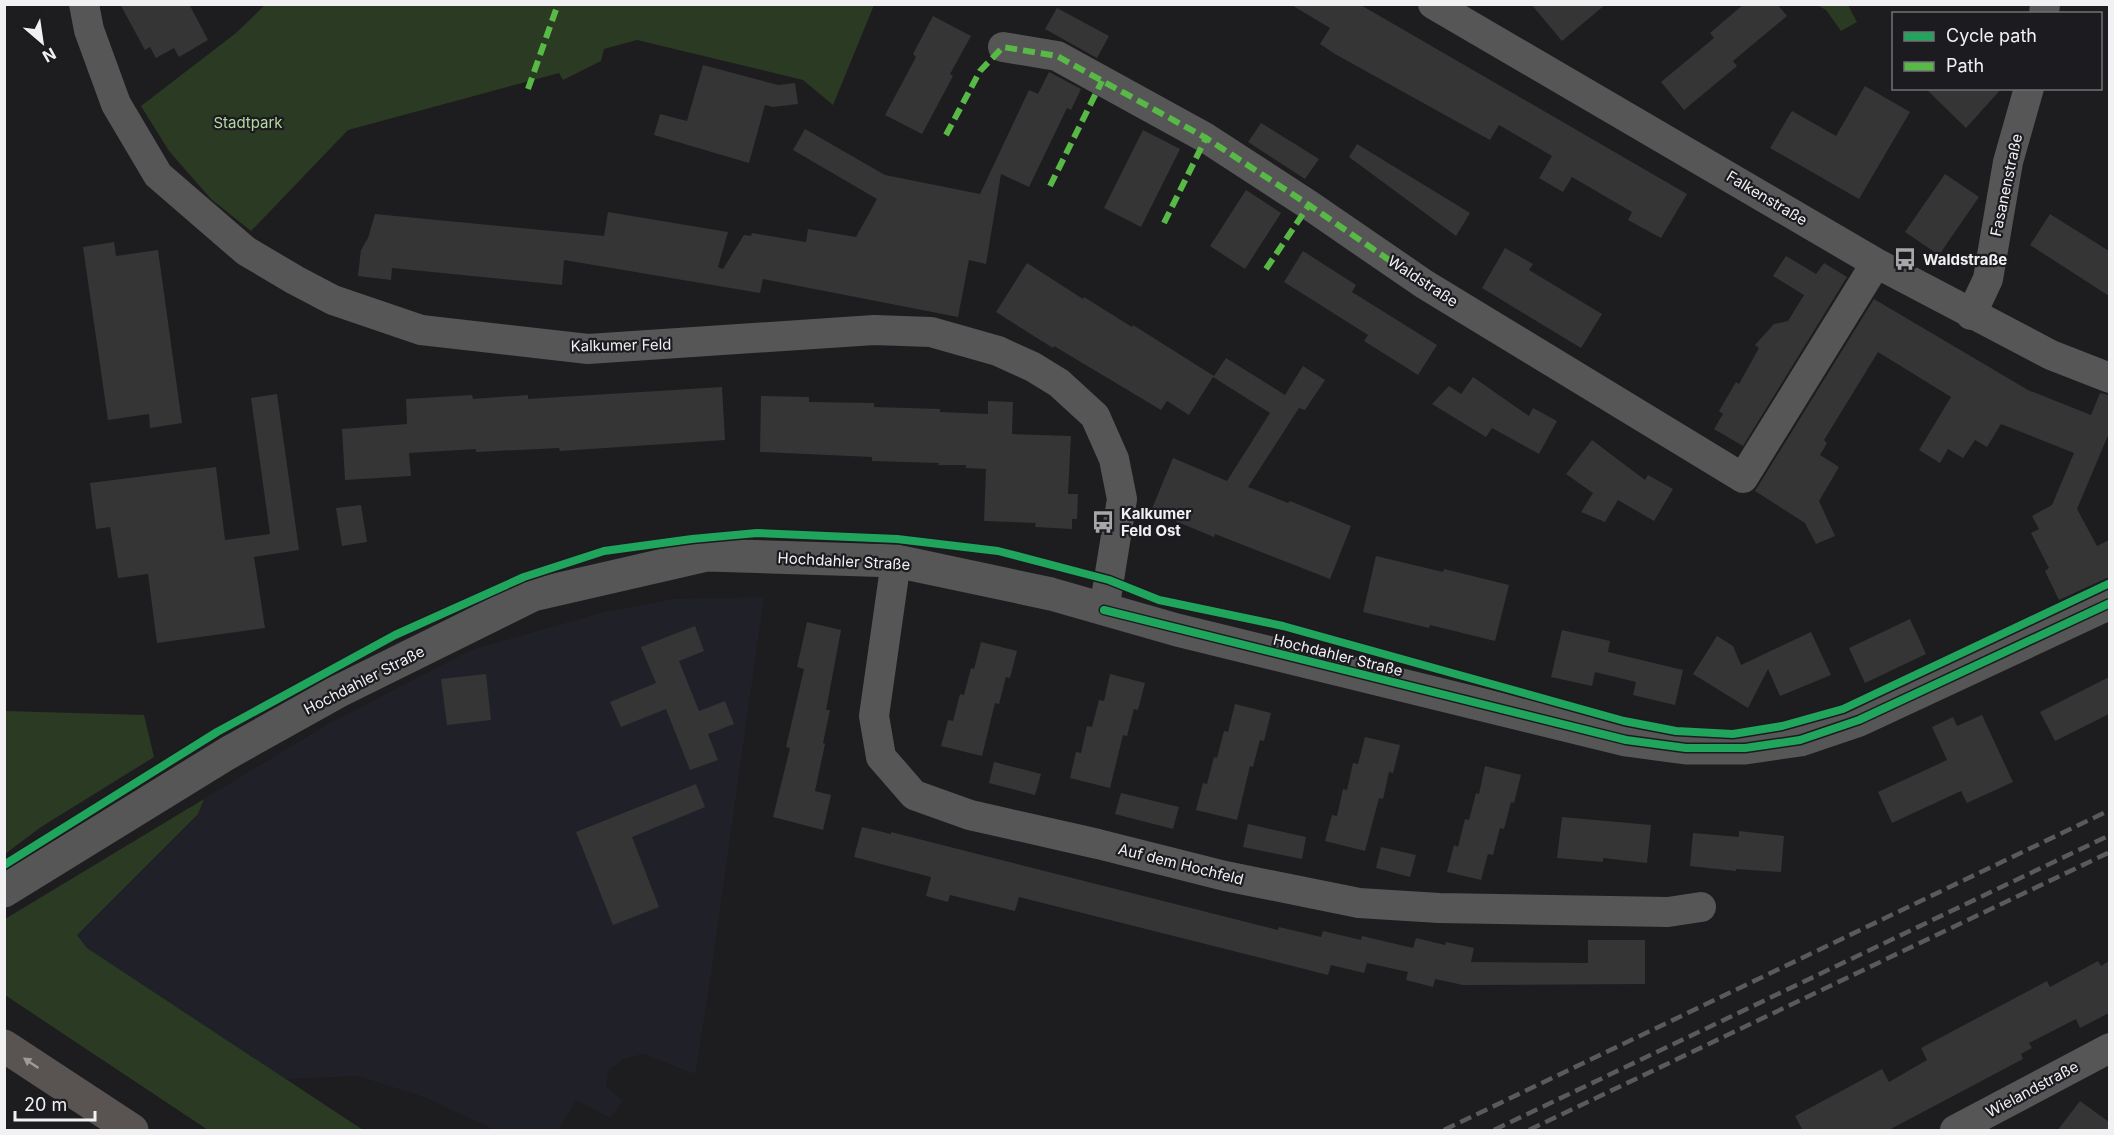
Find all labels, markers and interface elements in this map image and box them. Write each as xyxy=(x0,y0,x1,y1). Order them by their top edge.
north arrow xyxy=(12,12,72,72)
legend xyxy=(1892,12,2102,90)
text: Cycle path xyxy=(1946,25,2037,46)
text: N xyxy=(39,43,59,67)
text: Path xyxy=(1946,55,1984,76)
park label: Stadtpark xyxy=(213,113,283,132)
street label: Fasanenstraße xyxy=(1986,132,2026,238)
street label: Falkenstraße xyxy=(1723,166,1811,230)
bus stop icon: Waldstraße xyxy=(1892,246,1918,272)
place label: Waldstraße xyxy=(1923,250,2007,269)
street label: Waldstraße xyxy=(1384,251,1462,311)
street label: Kalkumer Feld xyxy=(570,335,672,355)
place label: Kalkumer Feld Ost xyxy=(1121,504,1191,540)
bus stop icon: Kalkumer Feld Ost xyxy=(1090,509,1116,535)
street label: Hochdahler Straße xyxy=(777,548,911,574)
street label: Hochdahler Straße xyxy=(1271,630,1405,680)
street label: Hochdahler Straße xyxy=(300,641,428,719)
street label: Auf dem Hochfeld xyxy=(1116,839,1246,889)
street label: Wielandstraße xyxy=(1982,1057,2082,1121)
one-way arrow xyxy=(23,1058,39,1069)
scale bar xyxy=(15,1084,94,1122)
text: 20 m xyxy=(24,1094,67,1115)

